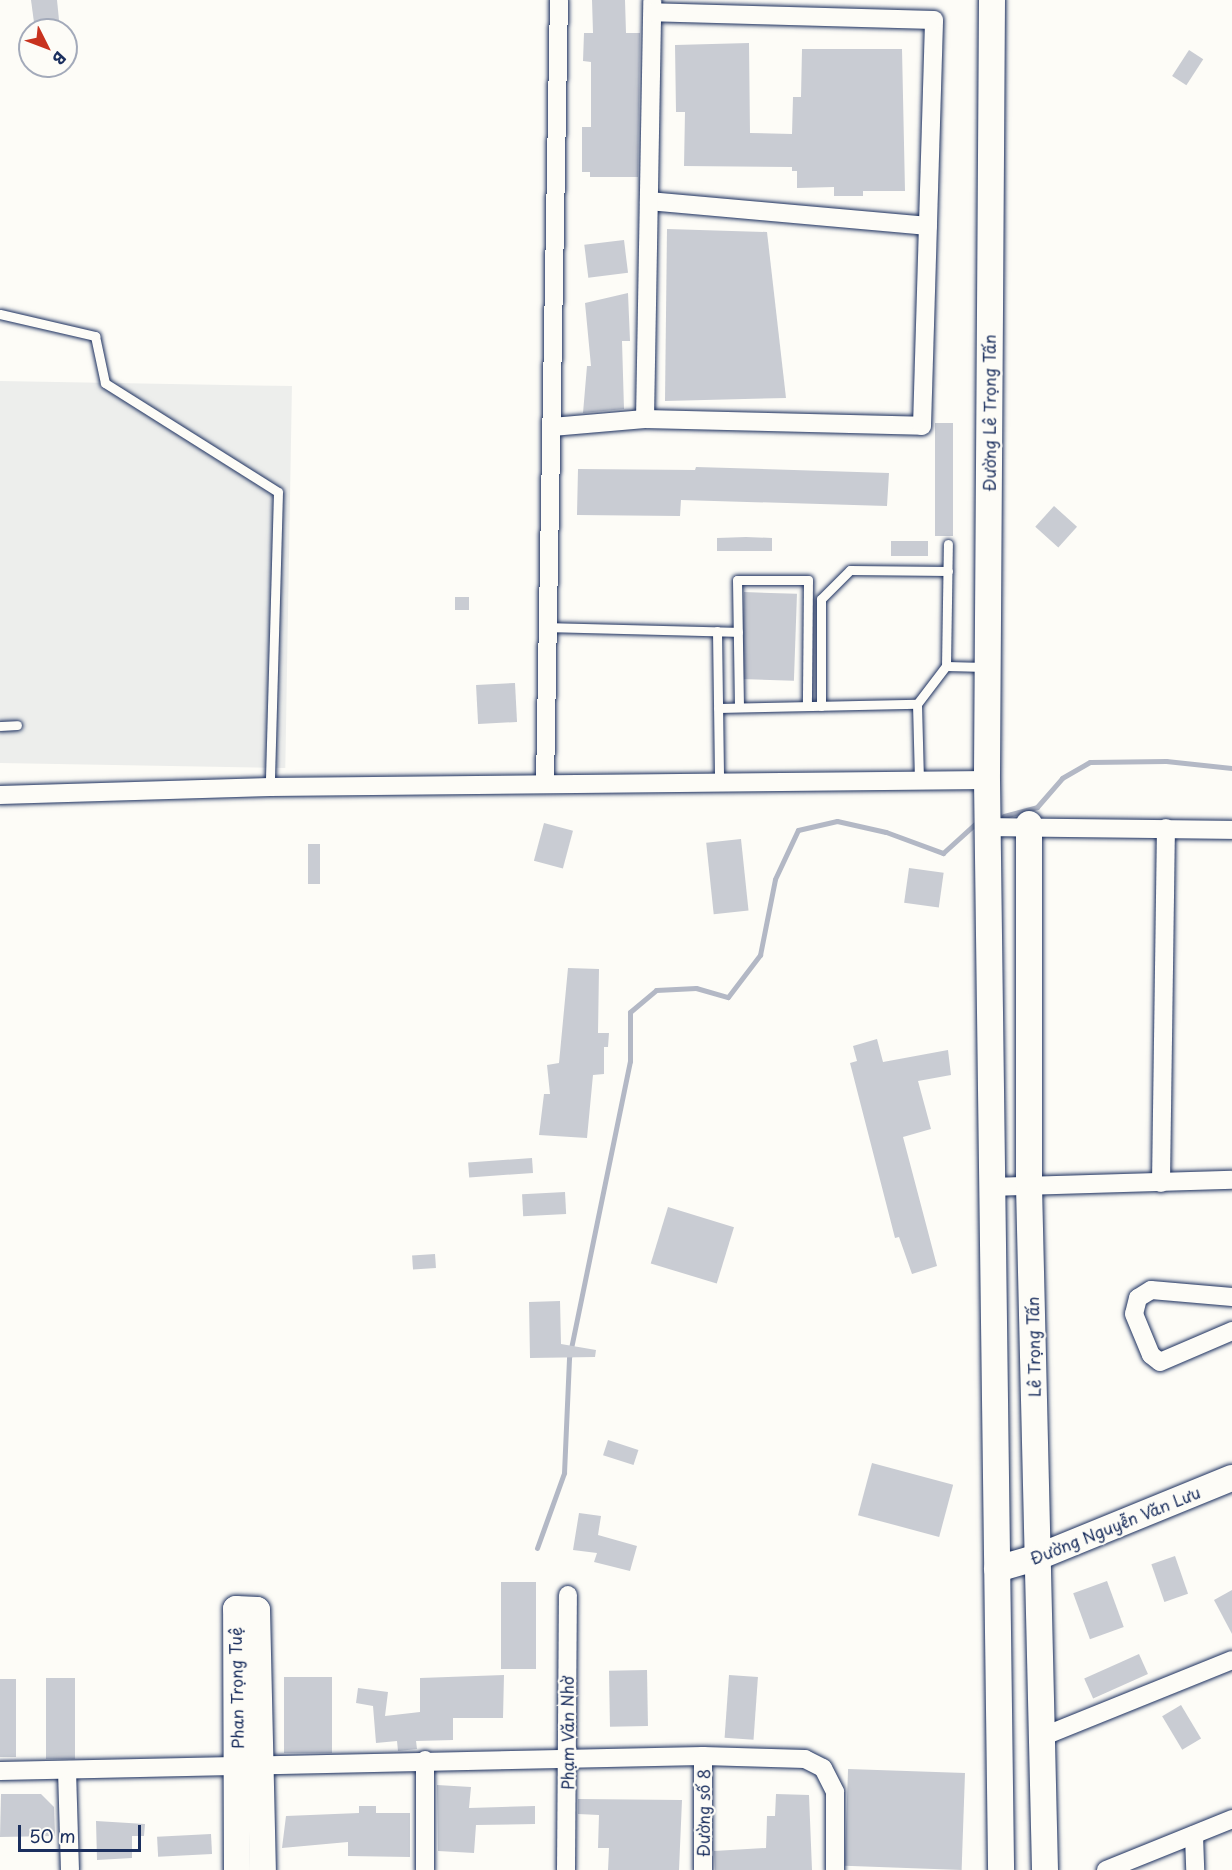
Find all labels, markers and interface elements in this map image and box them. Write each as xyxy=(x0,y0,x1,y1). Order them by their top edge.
north arrow xyxy=(18,18,78,78)
text: B xyxy=(47,47,72,71)
street label: Đường Lê Trọng Tấn xyxy=(979,335,999,491)
street label: Lê Trọng Tấn xyxy=(1023,1297,1043,1397)
street label: Đường Nguyễn Văn Lưu xyxy=(1027,1482,1203,1568)
street label: Phan Trọng Tuệ xyxy=(225,1628,247,1748)
street label: Phạm Văn Nhờ xyxy=(557,1676,577,1790)
street label: Đường số 8 xyxy=(693,1769,713,1857)
scale bar xyxy=(21,1813,144,1851)
text: 50 m xyxy=(29,1822,76,1849)

